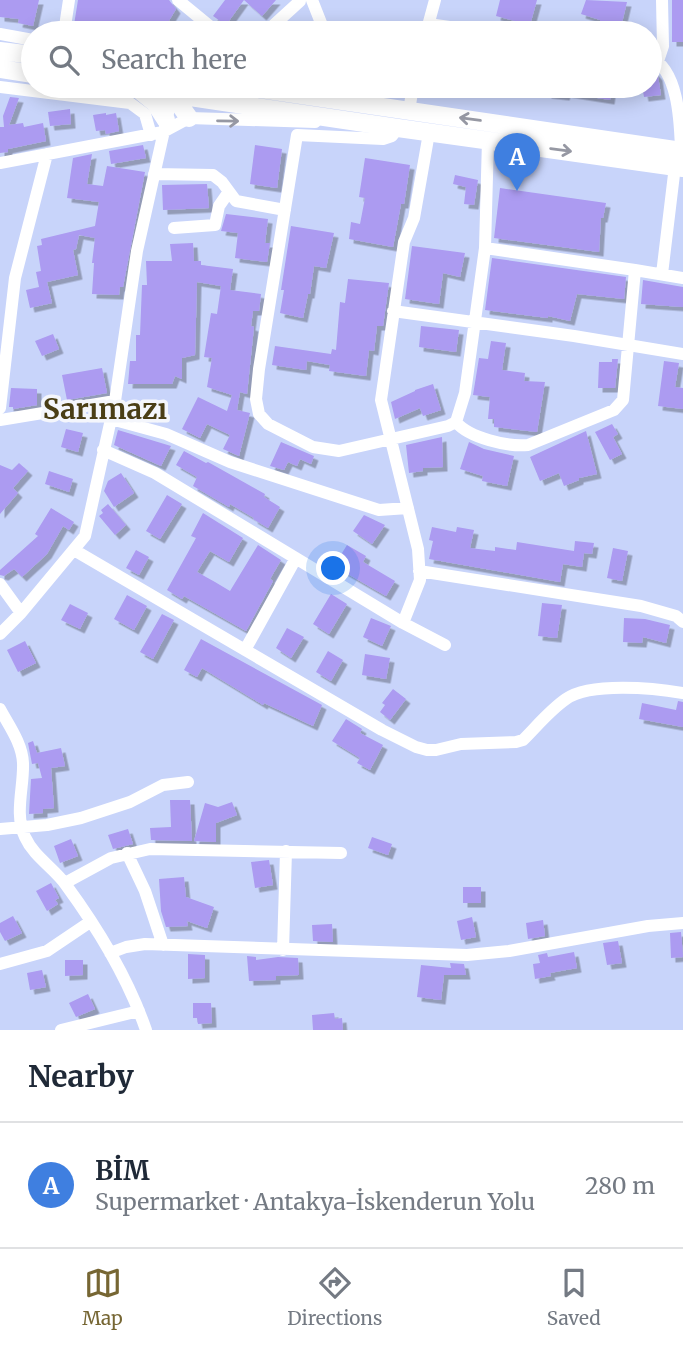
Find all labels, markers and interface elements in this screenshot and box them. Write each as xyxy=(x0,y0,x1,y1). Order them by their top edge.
search box xyxy=(21,21,662,98)
icon: search xyxy=(45,41,83,79)
text: Search here xyxy=(101,43,247,76)
one-way arrow xyxy=(459,113,482,126)
one-way arrow xyxy=(216,114,239,127)
pin: A xyxy=(494,133,540,191)
one-way arrow xyxy=(550,144,572,157)
district label: Sarımazı xyxy=(43,391,167,427)
your location xyxy=(316,551,350,585)
text: Nearby xyxy=(28,1057,134,1095)
text: BİM xyxy=(95,1154,150,1187)
text: A xyxy=(43,1171,59,1200)
text: 280 m xyxy=(585,1171,655,1200)
text: Supermarket · Antakya-İskenderun Yolu xyxy=(95,1187,535,1216)
tab: Map xyxy=(82,1264,123,1330)
tab: Directions xyxy=(287,1264,382,1330)
tab: Saved xyxy=(547,1264,601,1330)

